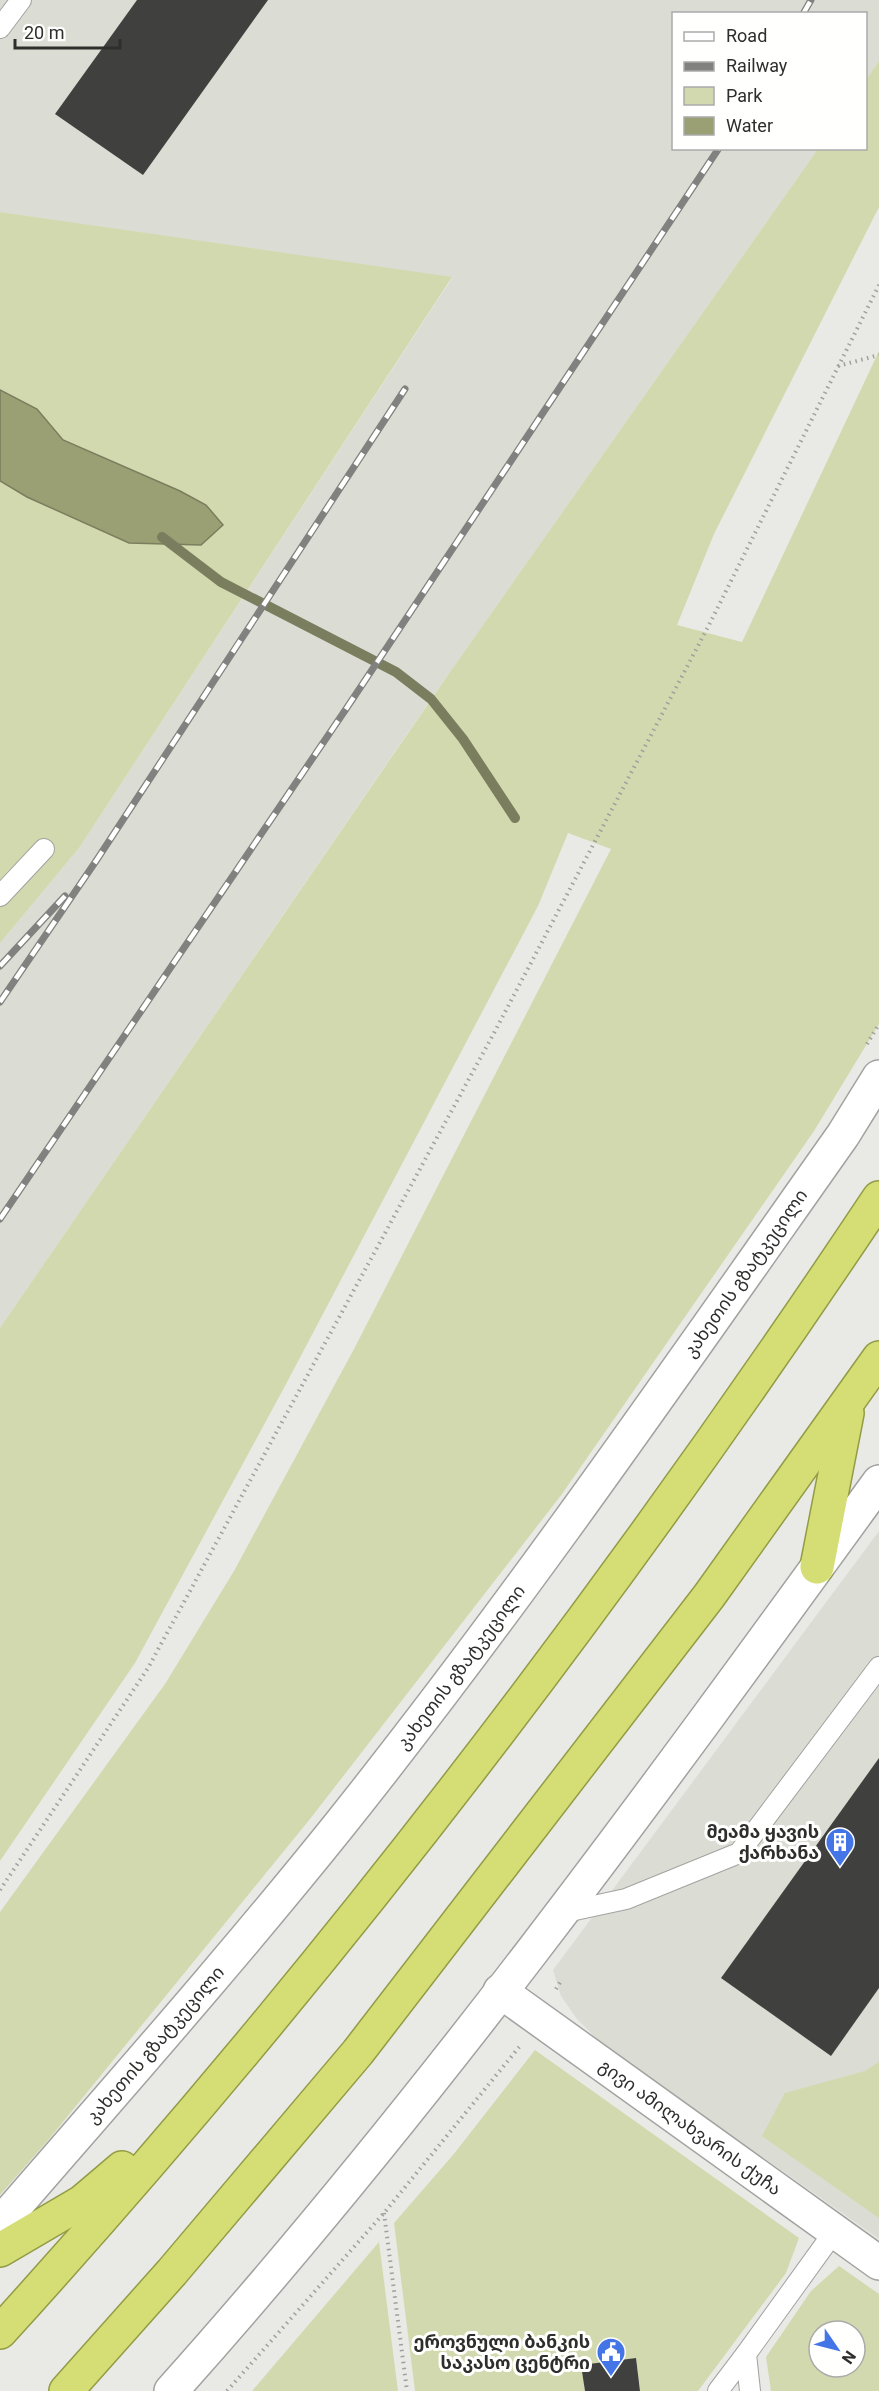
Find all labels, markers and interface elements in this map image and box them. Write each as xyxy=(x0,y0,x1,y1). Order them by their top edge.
scale bar xyxy=(15,12,120,50)
legend xyxy=(672,12,867,150)
text: 20 m xyxy=(24,22,64,43)
text: Road xyxy=(726,25,767,46)
text: Railway xyxy=(726,55,788,76)
text: Park xyxy=(726,85,763,106)
text: Water xyxy=(726,115,773,136)
street label: კახეთის გზატკეცილი xyxy=(679,1185,812,1362)
street label: კახეთის გზატკეცილი xyxy=(392,1580,529,1754)
place label: მეამა ყავის ქარხანა xyxy=(707,1821,819,1863)
building icon: მეამა ყავის ქარხანა xyxy=(824,1826,856,1868)
street label: კახეთის გზატკეცილი xyxy=(81,1962,228,2128)
street label: გივი ამილახვარის ქუჩა xyxy=(595,2055,786,2199)
north arrow xyxy=(807,2319,867,2379)
place label: ეროვნული ბანკის საკასო ცენტრი xyxy=(414,2331,590,2373)
public building icon: ეროვნული ბანკის საკასო ცენტრი xyxy=(595,2336,627,2378)
text: N xyxy=(838,2347,860,2367)

